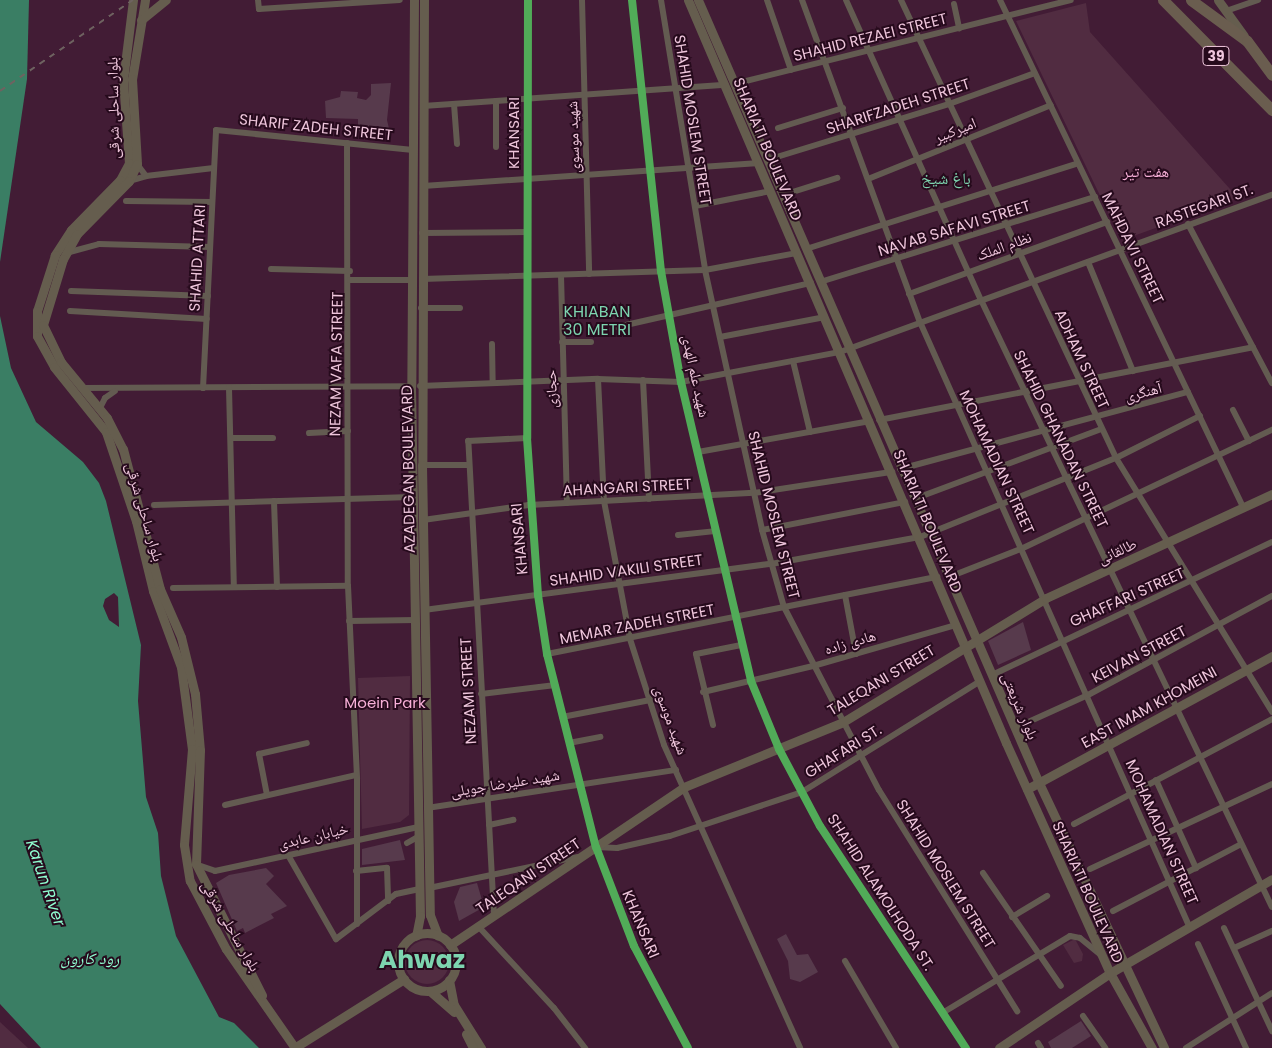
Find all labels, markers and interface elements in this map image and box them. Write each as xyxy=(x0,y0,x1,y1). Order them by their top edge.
street label: SHAHID REZAEI STREET xyxy=(791,9,949,65)
street label: SHAHID MOSLEM STREET xyxy=(671,34,715,206)
road number: 39 xyxy=(1202,44,1230,68)
street label: بلوار ساحلی شرقی xyxy=(103,57,123,159)
street label: SHARIFZADEH STREET xyxy=(824,74,972,138)
street label: SHARIATI BOULEVARD xyxy=(730,75,806,223)
street label: KHANSARI xyxy=(505,97,523,169)
street label: شهید موسوی xyxy=(563,101,583,173)
street label: SHARIF ZADEH STREET xyxy=(238,110,394,144)
street label: امیرکبیر xyxy=(931,113,979,147)
park label: هفت تیر xyxy=(1123,163,1169,181)
district label: باغ شیخ xyxy=(921,169,971,189)
street label: RASTEGARI ST. xyxy=(1153,180,1255,232)
street label: MAHDAVI STREET xyxy=(1098,189,1168,307)
street label: NAVAB SAFAVI STREET xyxy=(876,196,1032,260)
street label: SHAHID ATTARI xyxy=(185,204,209,312)
street label: نظام الملک xyxy=(974,228,1034,264)
street label: NEZAM VAFA STREET xyxy=(326,291,346,437)
district label: KHIABAN 30 METRI xyxy=(558,302,636,340)
street label: ADHAM STREET xyxy=(1051,306,1113,412)
street label: شهید علم الهدی xyxy=(678,333,714,419)
street label: SHAHID GHANADAN STREET xyxy=(1010,347,1112,531)
street label: حجازی xyxy=(541,370,561,408)
street label: آهنگری xyxy=(1122,378,1164,406)
street label: AZADEGAN BOULEVARD xyxy=(398,385,418,553)
street label: MOHAMADIAN STREET xyxy=(956,387,1038,537)
street label: SHAHID MOSLEM STREET xyxy=(744,429,804,601)
street label: SHARIATI BOULEVARD xyxy=(890,447,966,595)
street label: بلوار ساحلی شرقی xyxy=(122,461,168,563)
street label: AHANGARI STREET xyxy=(562,475,692,499)
street label: KHANSARI xyxy=(507,502,531,576)
street label: طالقانی xyxy=(1095,534,1139,568)
street label: SHAHID VAKILI STREET xyxy=(548,550,704,590)
street label: GHAFFARI STREET xyxy=(1067,564,1187,630)
street label: MEMAR ZADEH STREET xyxy=(558,600,716,648)
street label: KEIVAN STREET xyxy=(1089,621,1189,687)
street label: هادی زاده xyxy=(822,626,878,658)
street label: NEZAMI STREET xyxy=(456,637,480,745)
street label: TALEQANI STREET xyxy=(824,641,938,719)
street label: EAST IMAM KHOMEINI xyxy=(1078,662,1220,752)
street label: بلوار شریعتی xyxy=(998,670,1042,742)
street label: شهید موسوی xyxy=(650,683,692,757)
park label: Moein Park xyxy=(344,694,426,712)
street label: GHAFARI ST. xyxy=(801,720,885,782)
street label: MOHAMADIAN STREET xyxy=(1122,757,1202,907)
street label: شهید علیرضا جویلی xyxy=(449,766,561,800)
street label: SHAHID MOSLEM STREET xyxy=(893,796,999,952)
street label: SHAHID ALAMOLHODA ST. xyxy=(824,810,938,974)
street label: SHARIATI BOULEVARD xyxy=(1049,818,1127,966)
street label: خیابان عابدی xyxy=(276,819,350,853)
street label: TALEQANI STREET xyxy=(472,834,584,918)
water label: Karun River xyxy=(21,837,69,929)
street label: بلوار ساحلی شرقی xyxy=(198,877,264,975)
street label: KHANSARI xyxy=(619,887,663,961)
district label: Ahwaz xyxy=(379,945,465,975)
water label: رود کارون xyxy=(61,949,119,969)

